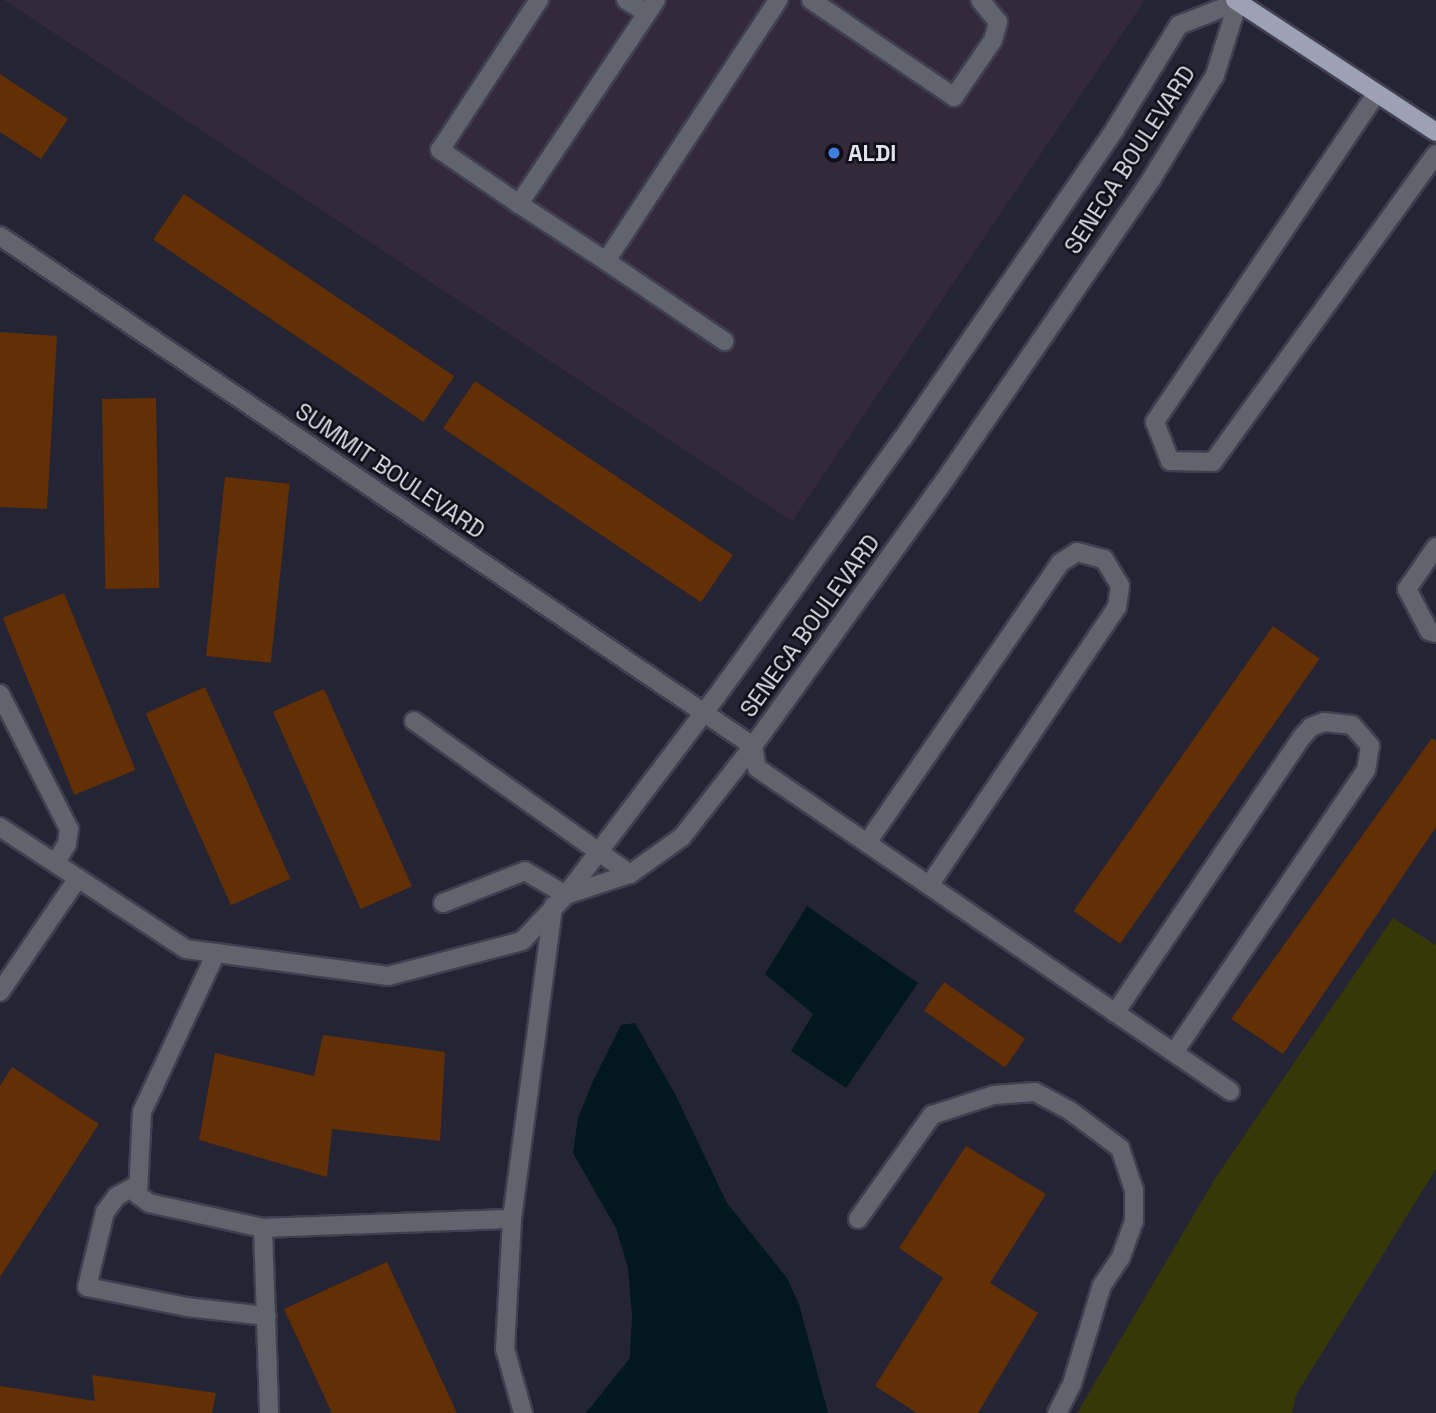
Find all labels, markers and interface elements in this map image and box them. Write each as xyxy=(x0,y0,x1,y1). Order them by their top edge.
street label: SENECA BOULEVARD xyxy=(1059,61,1201,259)
place label: ALDI xyxy=(848,139,896,167)
marker: ALDI xyxy=(826,145,842,161)
street label: SUMMIT BOULEVARD xyxy=(290,397,490,545)
street label: SENECA BOULEVARD xyxy=(734,529,886,723)

